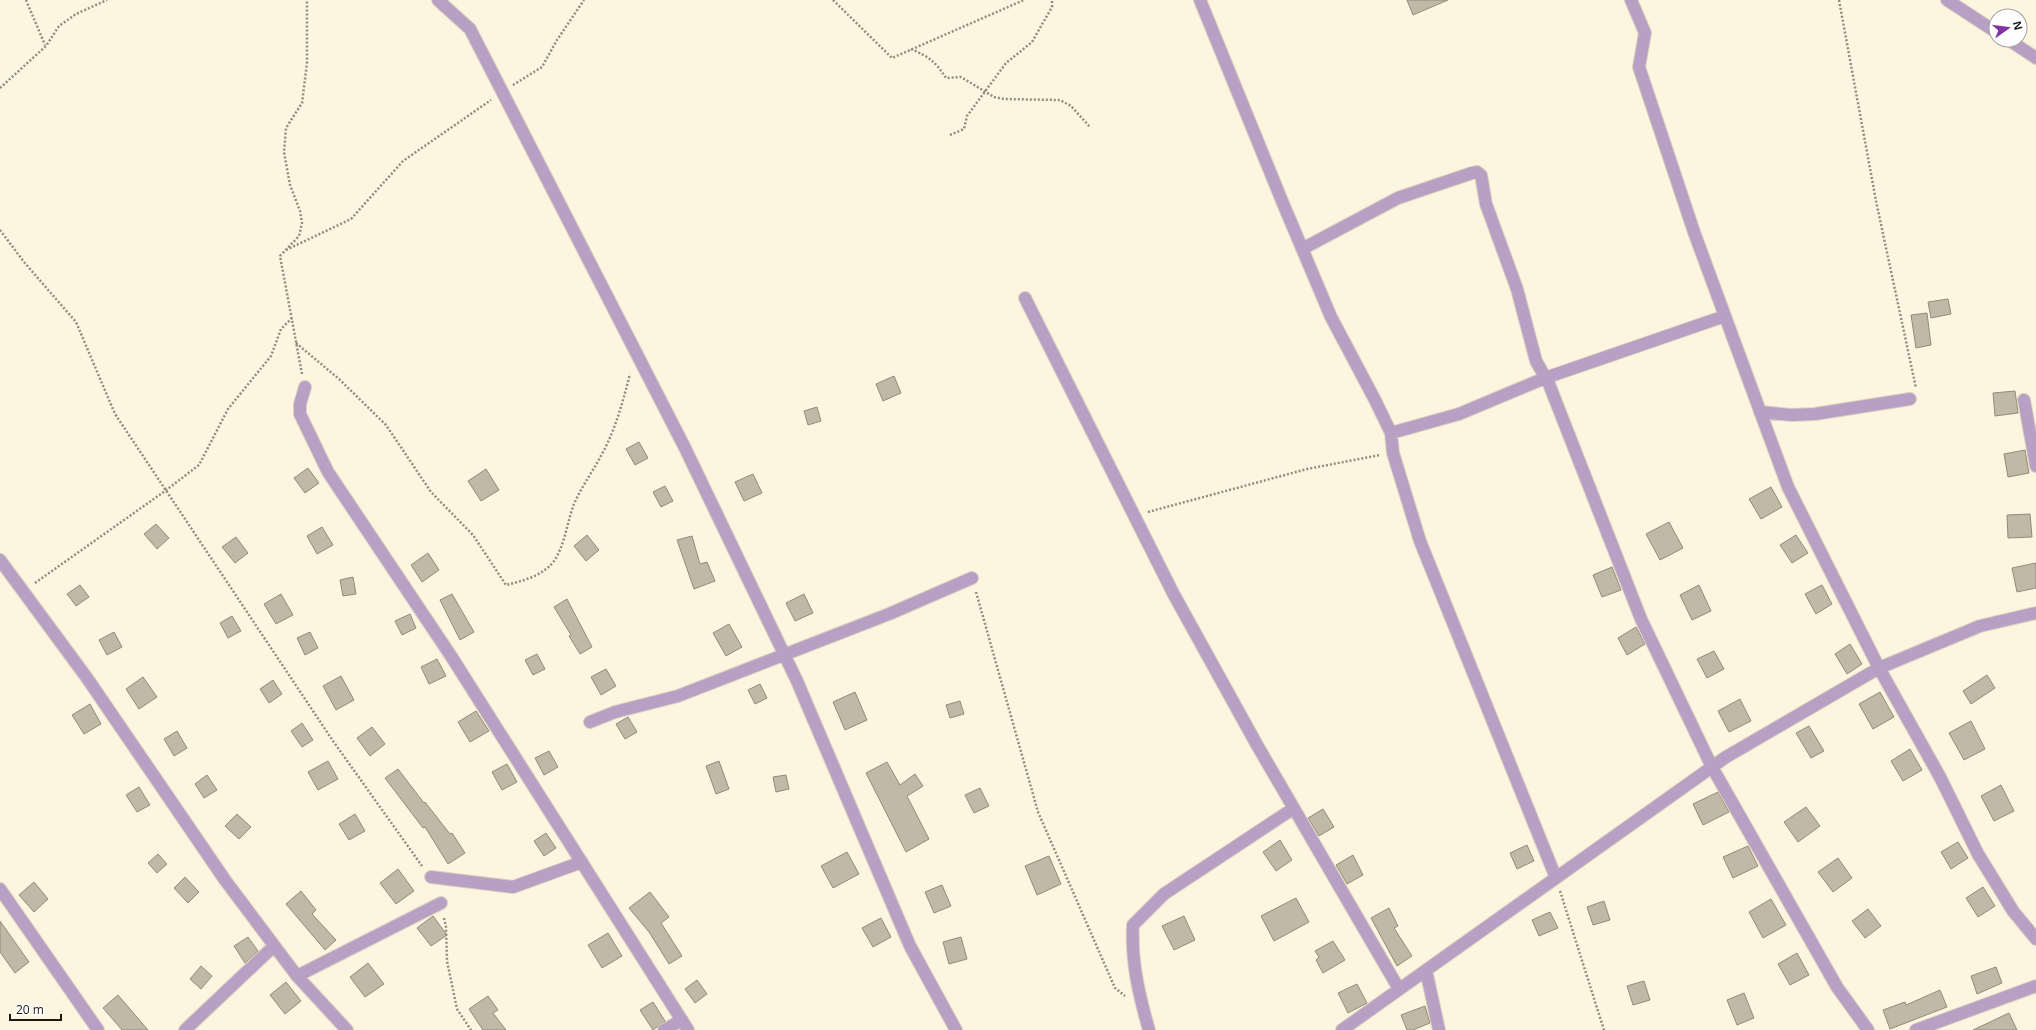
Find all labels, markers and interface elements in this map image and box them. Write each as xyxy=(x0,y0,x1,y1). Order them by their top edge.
north arrow xyxy=(1988,8,2028,48)
text: N xyxy=(2010,19,2027,32)
scale bar xyxy=(10,996,61,1022)
text: 20 m xyxy=(16,1001,44,1018)

